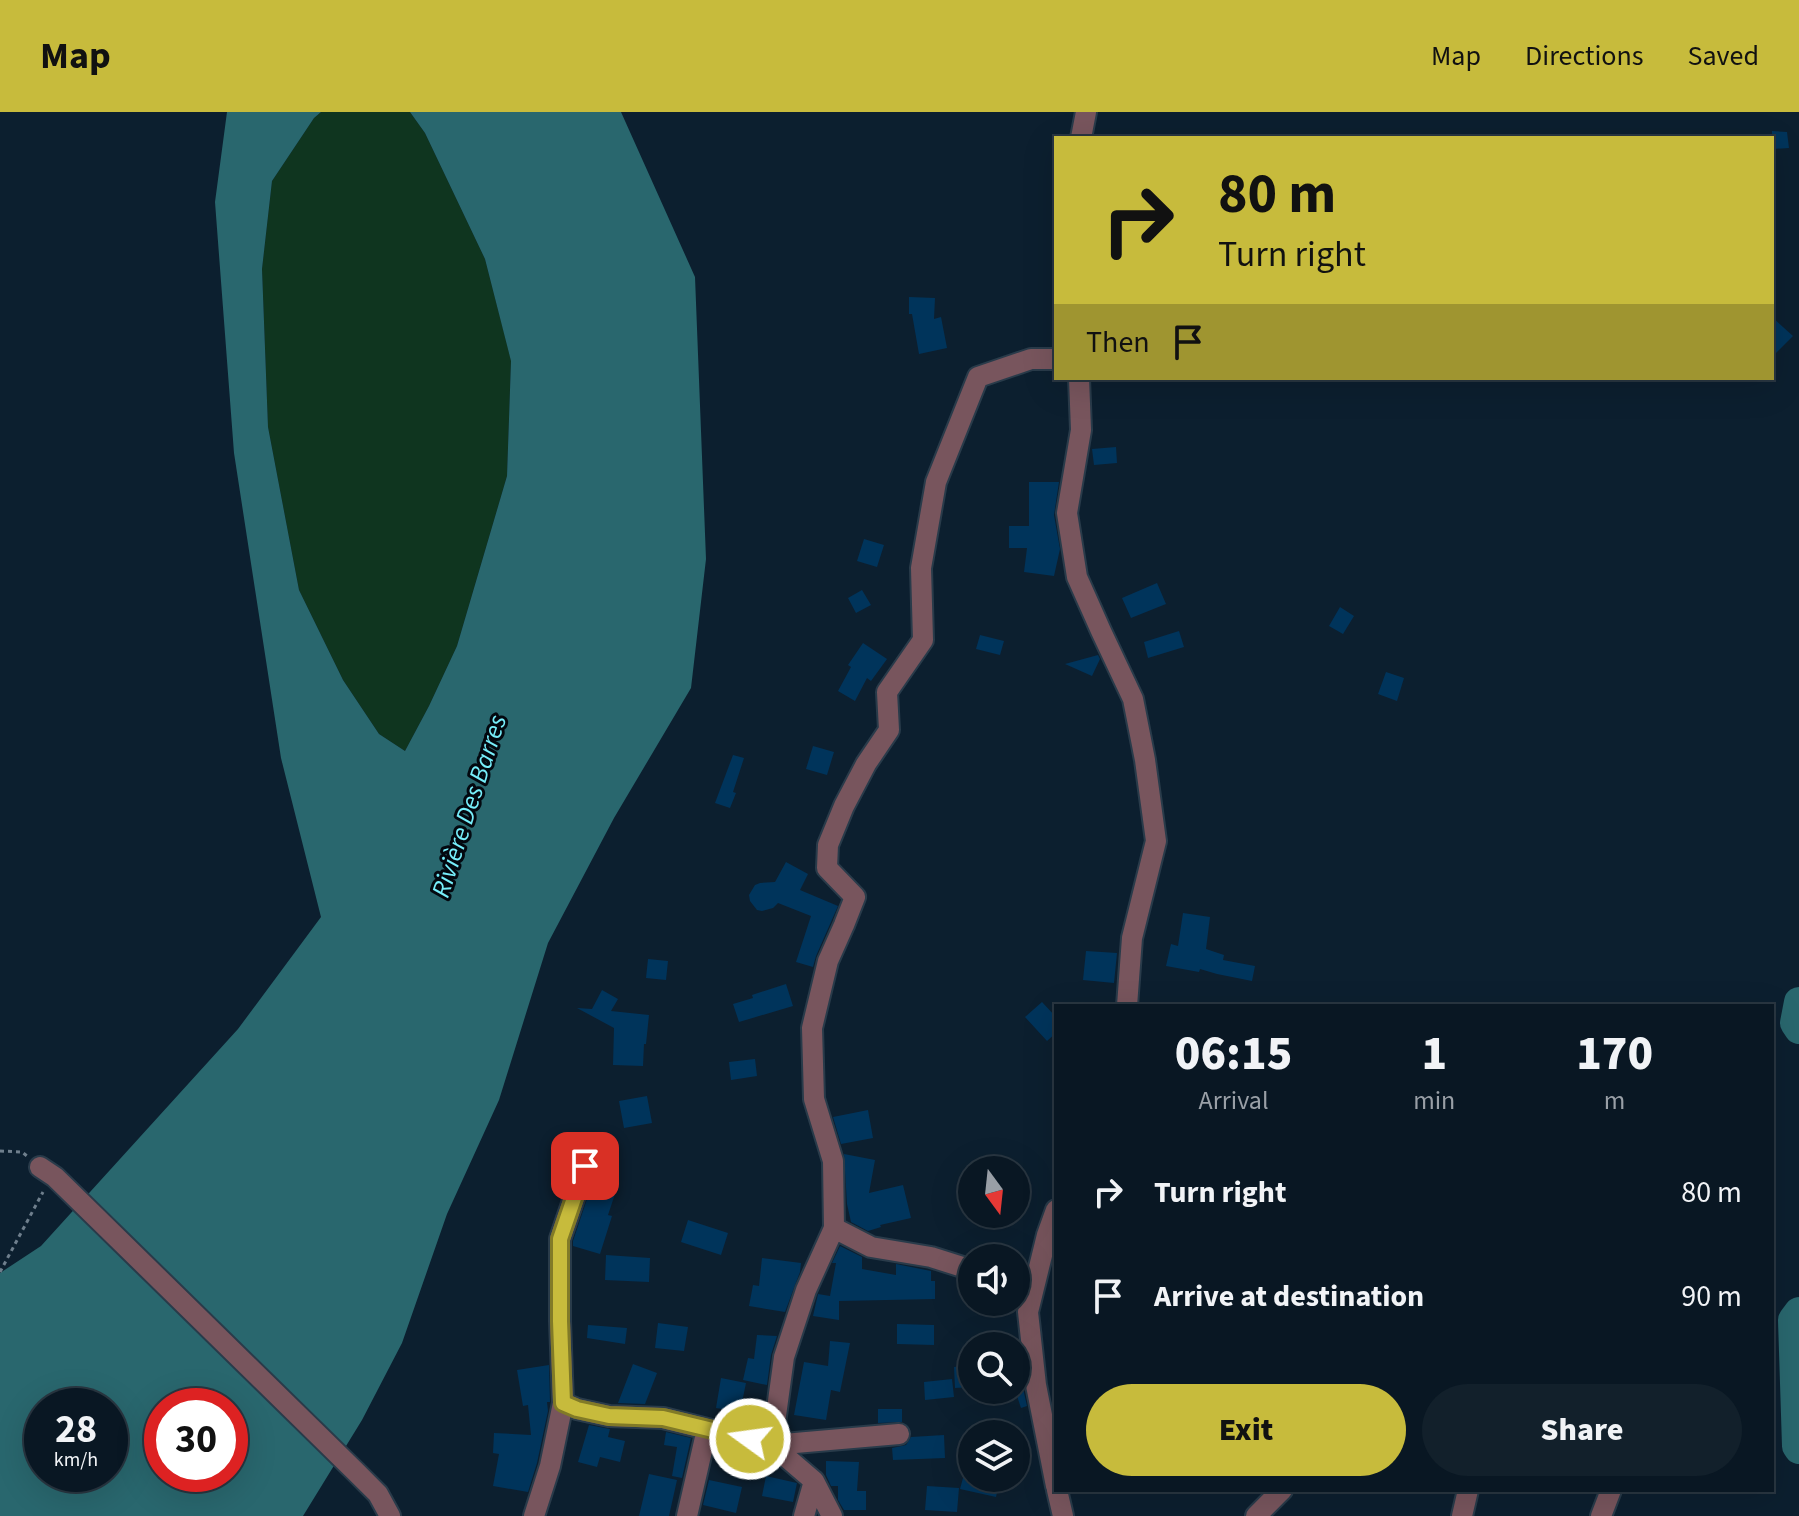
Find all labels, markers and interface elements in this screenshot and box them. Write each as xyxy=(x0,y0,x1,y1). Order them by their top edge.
text: Map xyxy=(40,29,111,83)
text: Map xyxy=(1431,36,1481,76)
text: Directions xyxy=(1525,36,1644,76)
text: Saved xyxy=(1688,36,1759,76)
text: 80 m xyxy=(1218,155,1336,234)
icon: right xyxy=(1086,168,1190,272)
text: Turn right xyxy=(1218,229,1366,280)
icon: arrive xyxy=(1166,320,1210,364)
text: Then xyxy=(1086,321,1150,364)
water label: Rivière Des Barres xyxy=(422,710,516,902)
text: 06:15 xyxy=(1175,1020,1292,1088)
text: 1 xyxy=(1421,1020,1447,1088)
text: 170 xyxy=(1576,1020,1653,1088)
text: Arrival xyxy=(1199,1082,1269,1119)
text: min xyxy=(1413,1082,1455,1119)
text: m xyxy=(1604,1082,1625,1119)
pin xyxy=(551,1132,619,1200)
icon: arrive xyxy=(563,1144,607,1188)
north arrow xyxy=(958,1156,1030,1228)
map controls xyxy=(958,1156,1030,1492)
icon: right xyxy=(1086,1170,1130,1214)
text: Turn right xyxy=(1154,1171,1286,1214)
text: 80 m xyxy=(1681,1171,1742,1214)
button: sound xyxy=(958,1244,1030,1316)
icon: arrive xyxy=(1086,1274,1130,1318)
text: Arrive at destination xyxy=(1154,1275,1424,1318)
text: 90 m xyxy=(1681,1275,1742,1318)
button: search xyxy=(958,1332,1030,1404)
button: Exit xyxy=(1086,1384,1406,1476)
button: Share xyxy=(1422,1384,1742,1476)
speed limit sign: 30 xyxy=(144,1388,248,1492)
position arrow xyxy=(708,1397,792,1481)
text: 28 xyxy=(55,1401,97,1458)
button: layers xyxy=(958,1420,1030,1492)
text: km/h xyxy=(54,1446,98,1474)

